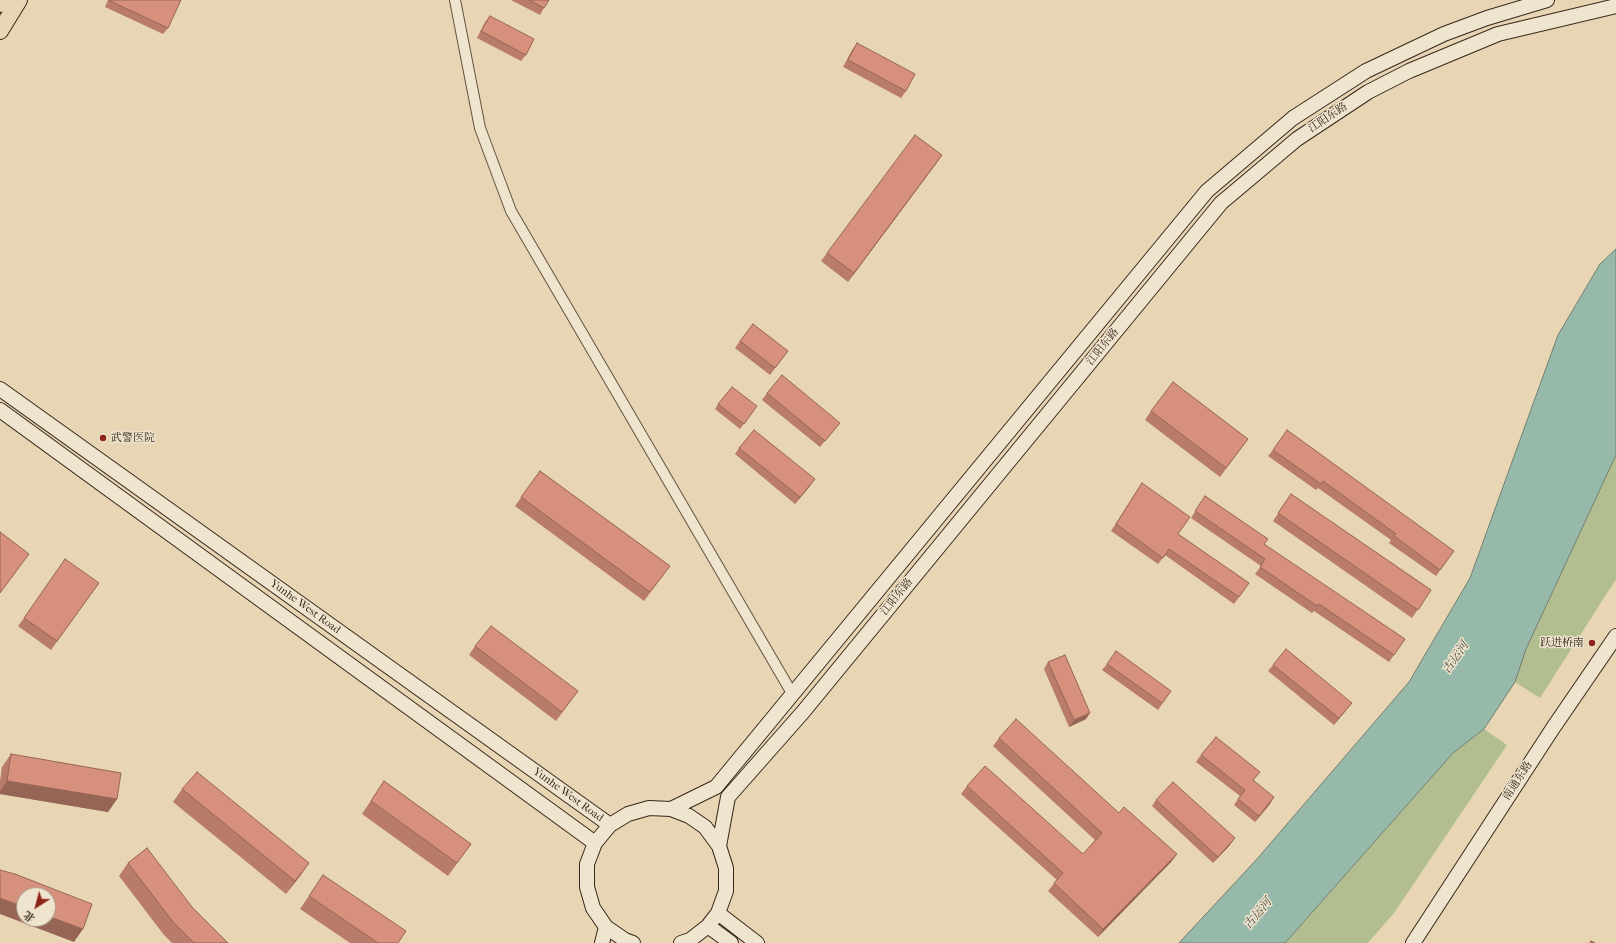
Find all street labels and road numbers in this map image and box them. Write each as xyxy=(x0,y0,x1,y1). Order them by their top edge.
street label: 江阳东路 xyxy=(1306,100,1350,136)
street label: 江阳东路 xyxy=(1084,326,1122,368)
street label: 江阳东路 xyxy=(878,576,916,618)
street label: Yunhe West Road xyxy=(267,577,343,637)
street label: 南通东路 xyxy=(1500,759,1536,803)
street label: Yunhe West Road xyxy=(530,765,606,825)

